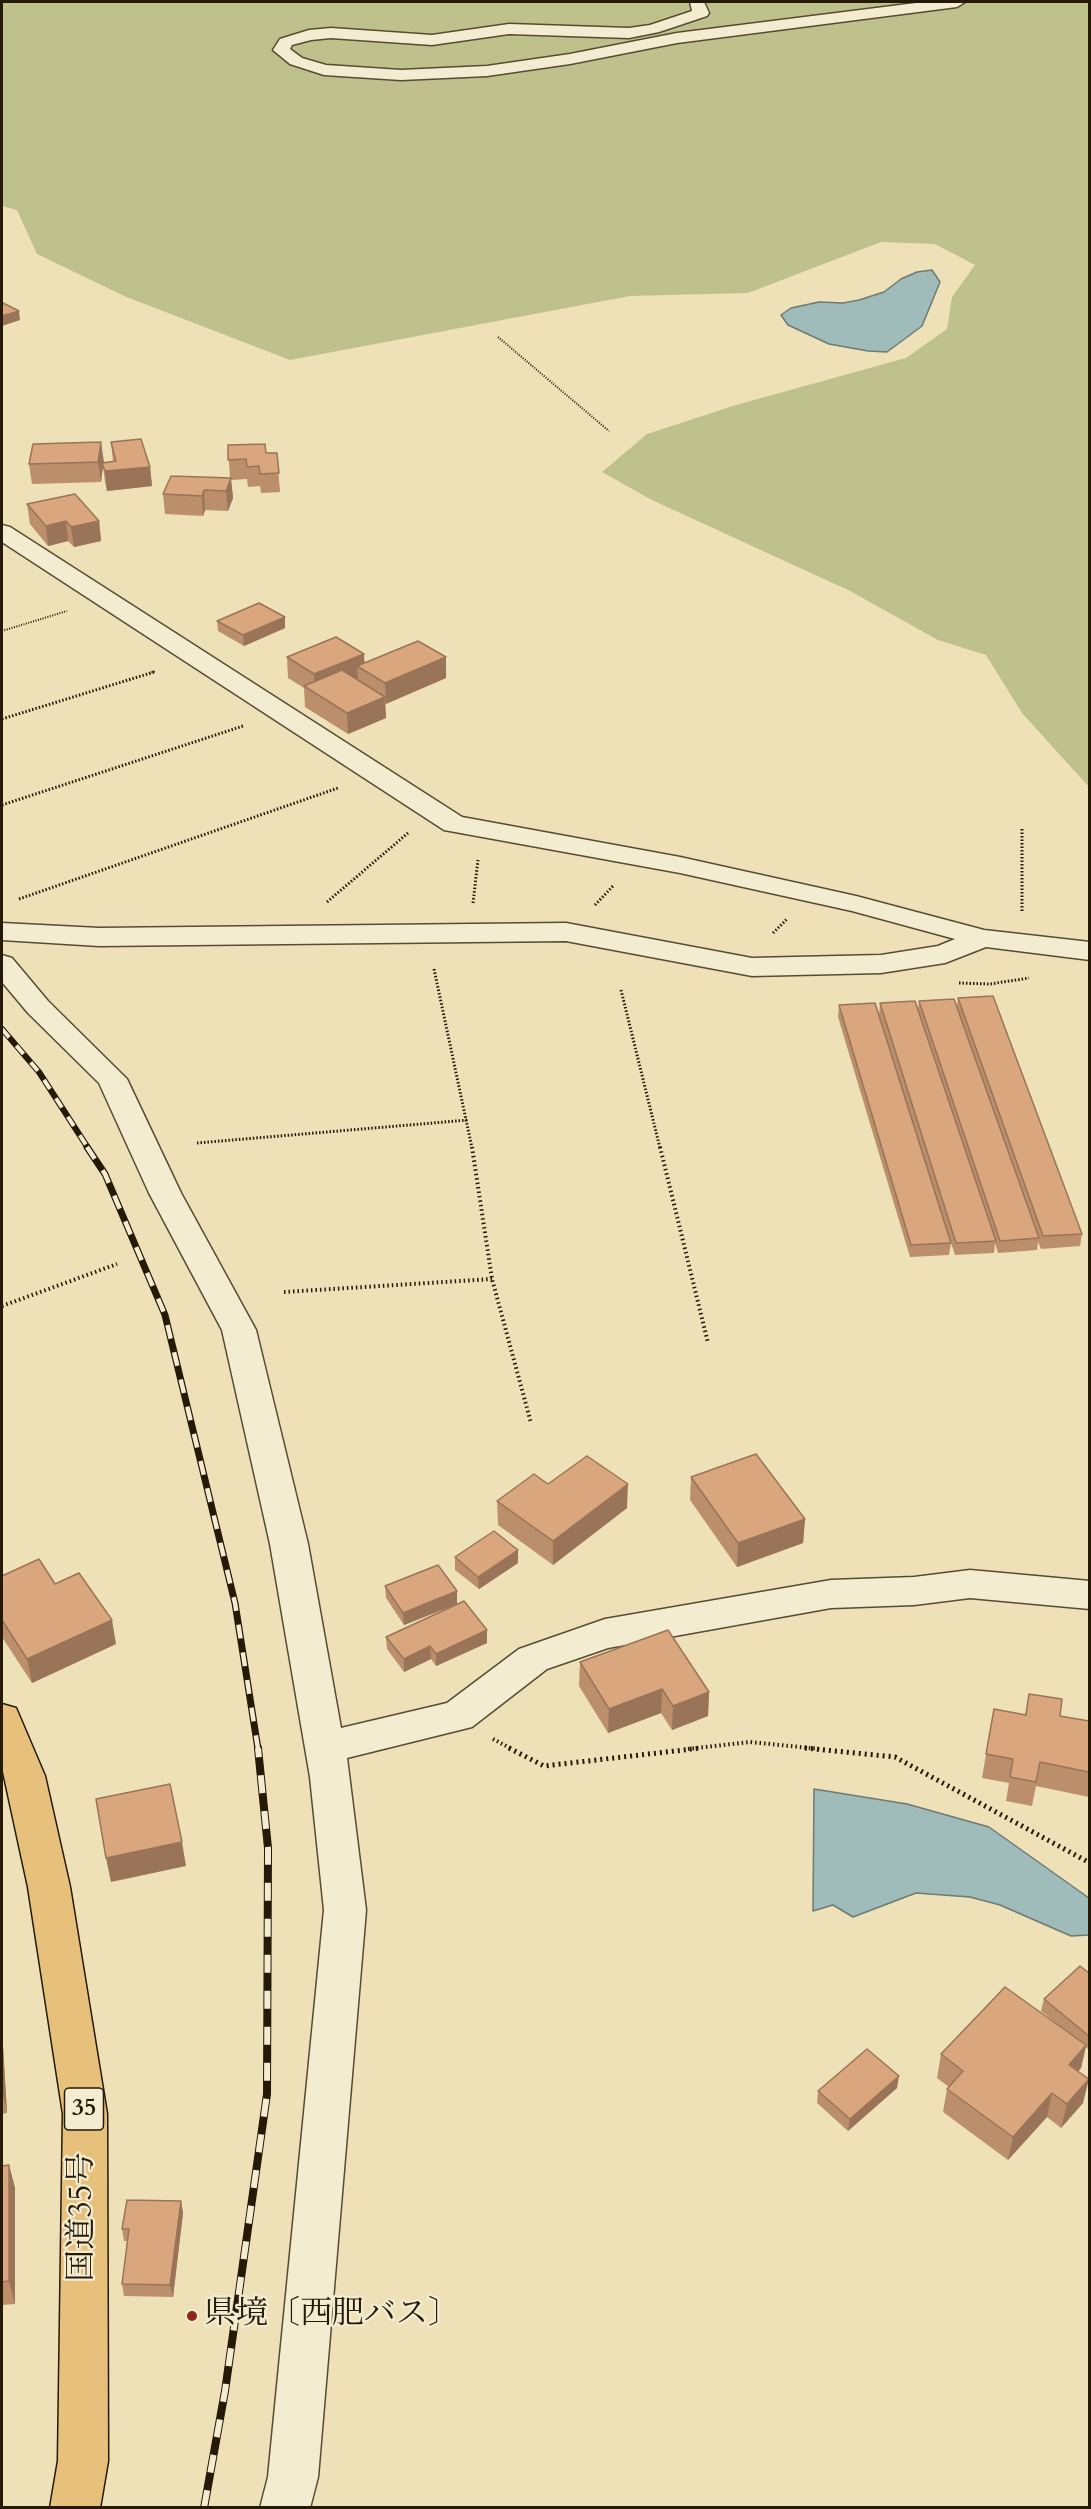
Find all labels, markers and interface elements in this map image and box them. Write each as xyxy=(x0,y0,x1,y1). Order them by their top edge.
road number: 35 xyxy=(64,2088,104,2130)
street label: 国道35号 xyxy=(65,2153,103,2281)
place label: 県境〔西肥バス〕 xyxy=(204,2297,460,2335)
marker: 県境〔西肥バス〕 xyxy=(185,2309,199,2323)

